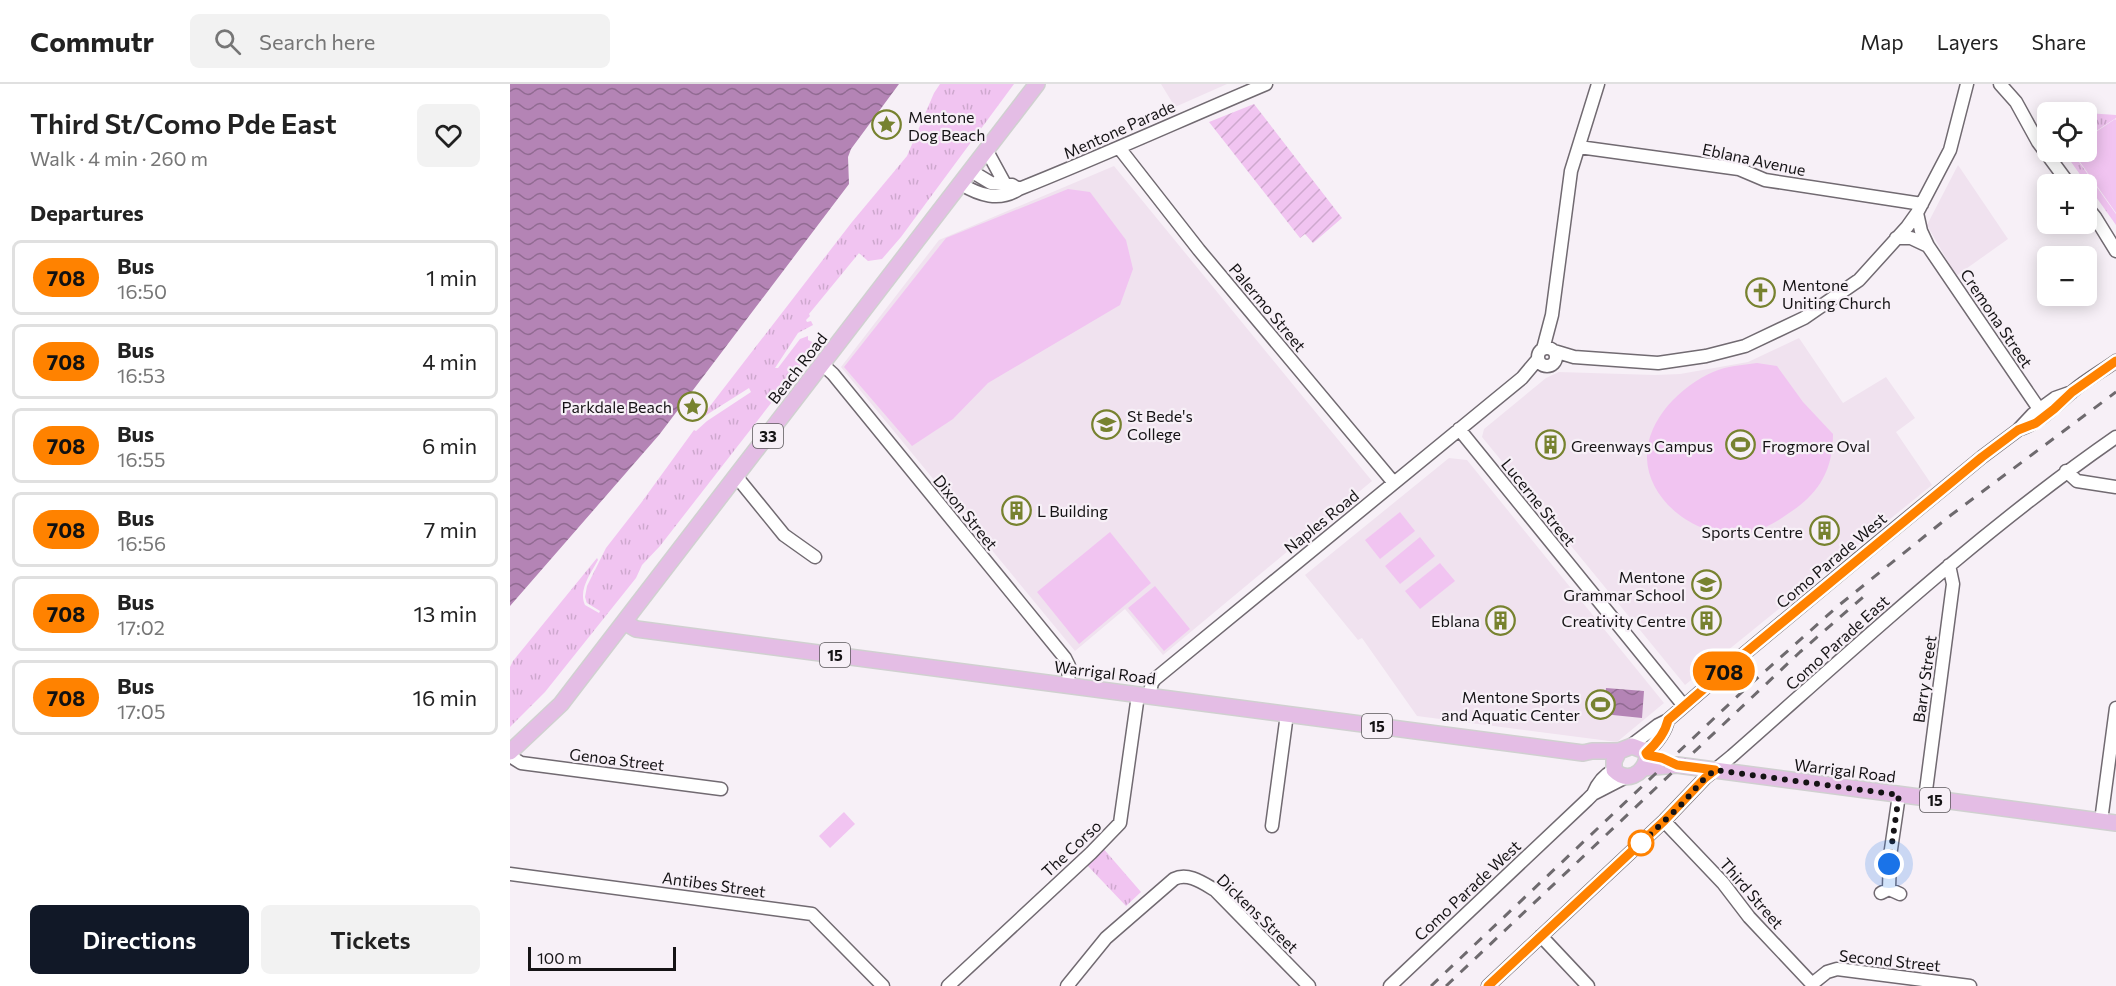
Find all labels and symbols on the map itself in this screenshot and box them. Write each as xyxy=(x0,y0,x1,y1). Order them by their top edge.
street label: Mentone Parade xyxy=(1060,96,1178,162)
place label: Mentone Dog Beach xyxy=(908,107,985,144)
place icon: Mentone Dog Beach xyxy=(871,109,903,141)
street label: Eblana Avenue xyxy=(1701,139,1807,179)
street label: Palermo Street xyxy=(1226,259,1311,355)
street label: Cremona Street xyxy=(1957,265,2037,371)
place label: Mentone Uniting Church xyxy=(1782,275,1891,312)
church icon: Mentone Uniting Church xyxy=(1745,277,1777,309)
street label: Beach Road xyxy=(763,329,831,407)
place icon: Parkdale Beach xyxy=(677,390,709,422)
place label: Parkdale Beach xyxy=(561,397,672,416)
place label: St Bede's College xyxy=(1127,406,1193,443)
school or university icon: St Bede's College xyxy=(1090,408,1122,440)
road number: 33 xyxy=(753,424,783,448)
building icon: Greenways Campus xyxy=(1534,429,1566,461)
sports icon: Frogmore Oval xyxy=(1725,429,1757,461)
place label: Greenways Campus xyxy=(1571,436,1713,455)
place label: Frogmore Oval xyxy=(1762,436,1870,455)
street label: Lucerne Street xyxy=(1498,455,1580,550)
street label: Dixon Street xyxy=(930,471,1002,554)
street label: Naples Road xyxy=(1280,485,1362,557)
building icon: L Building xyxy=(1000,494,1032,526)
place label: L Building xyxy=(1037,501,1108,520)
street label: Como Parade West xyxy=(1772,508,1890,612)
building icon: Sports Centre xyxy=(1808,515,1840,547)
place label: Sports Centre xyxy=(1702,522,1803,541)
place label: Mentone Grammar School xyxy=(1563,567,1685,604)
school or university icon: Mentone Grammar School xyxy=(1690,569,1722,601)
street label: Como Parade East xyxy=(1781,590,1893,693)
building icon: Eblana xyxy=(1485,604,1517,636)
building icon: Creativity Centre xyxy=(1691,604,1723,636)
place label: Eblana xyxy=(1431,611,1480,630)
place label: Creativity Centre xyxy=(1562,611,1686,630)
street label: Barry Street xyxy=(1908,634,1940,724)
road number: 15 xyxy=(820,643,850,667)
line badge: 708 xyxy=(1690,652,1758,690)
street label: Warrigal Road xyxy=(1053,656,1157,688)
place label: Mentone Sports and Aquatic Center xyxy=(1441,687,1581,724)
sports icon: Mentone Sports and Aquatic Center xyxy=(1585,689,1617,721)
road number: 15 xyxy=(1362,714,1392,738)
street label: Genoa Street xyxy=(568,744,666,774)
street label: Warrigal Road xyxy=(1793,754,1897,786)
road number: 15 xyxy=(1920,788,1950,812)
street label: The Corso xyxy=(1037,816,1105,880)
unlabelled marker xyxy=(1628,830,1654,856)
street label: Como Parade West xyxy=(1410,836,1524,944)
your location xyxy=(1874,849,1904,879)
street label: Third Street xyxy=(1716,854,1788,932)
street label: Antibes Street xyxy=(661,867,767,901)
street label: Dickens Street xyxy=(1214,870,1303,957)
scale bar xyxy=(528,944,676,972)
street label: Second Street xyxy=(1838,945,1942,975)

